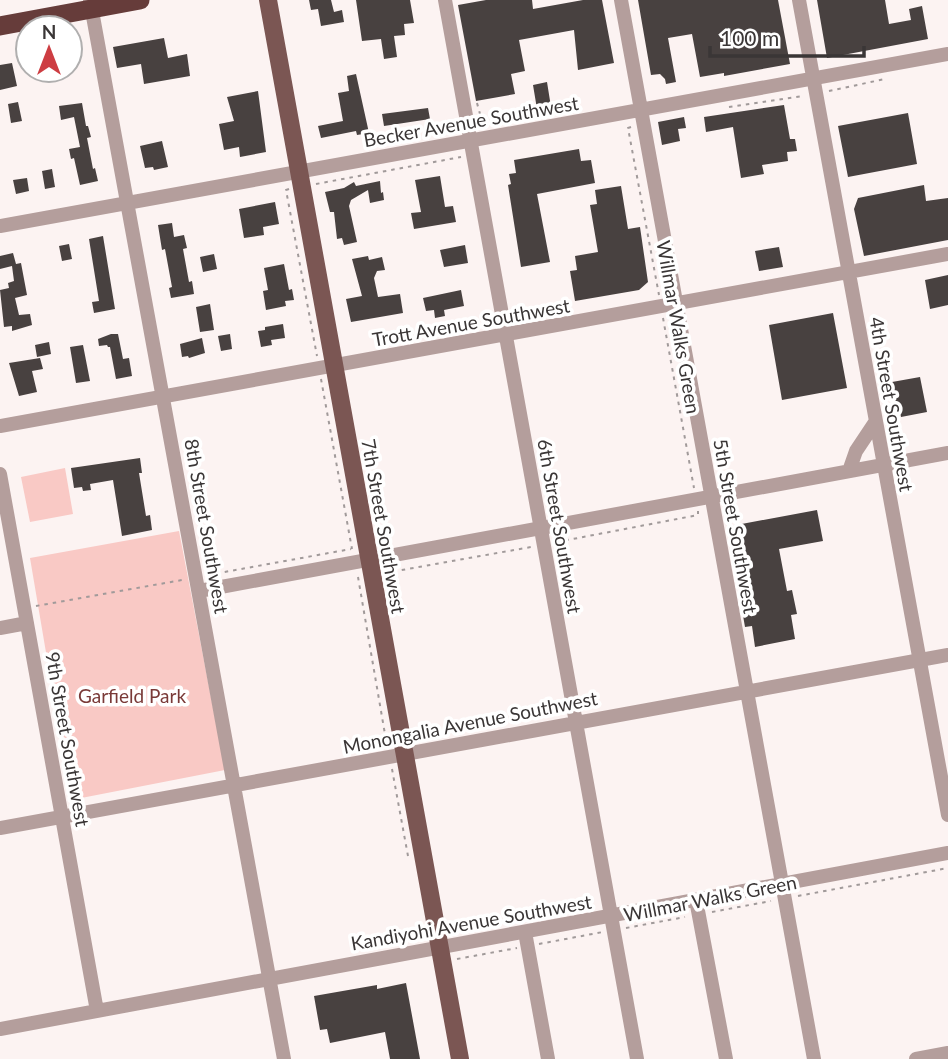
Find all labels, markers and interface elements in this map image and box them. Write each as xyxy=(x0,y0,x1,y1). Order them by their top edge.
north arrow xyxy=(14,14,84,84)
scale bar xyxy=(710,14,864,58)
text: N xyxy=(42,20,56,43)
text: 100 m xyxy=(720,25,779,50)
street label: Becker Avenue Southwest xyxy=(362,91,580,151)
street label: Willmar Walks Green xyxy=(652,239,706,415)
street label: Trott Avenue Southwest xyxy=(370,293,572,351)
street label: 4th Street Southwest xyxy=(865,315,919,493)
street label: 8th Street Southwest xyxy=(180,437,234,615)
street label: 7th Street Southwest xyxy=(357,437,411,615)
street label: 6th Street Southwest xyxy=(533,437,587,615)
street label: 5th Street Southwest xyxy=(709,437,763,615)
street label: 9th Street Southwest xyxy=(41,650,95,828)
park label: Garfield Park xyxy=(78,684,186,707)
street label: Monongalia Avenue Southwest xyxy=(341,686,599,758)
street label: Willmar Walks Green xyxy=(622,870,798,926)
street label: Kandiyohi Avenue Southwest xyxy=(349,889,593,955)

